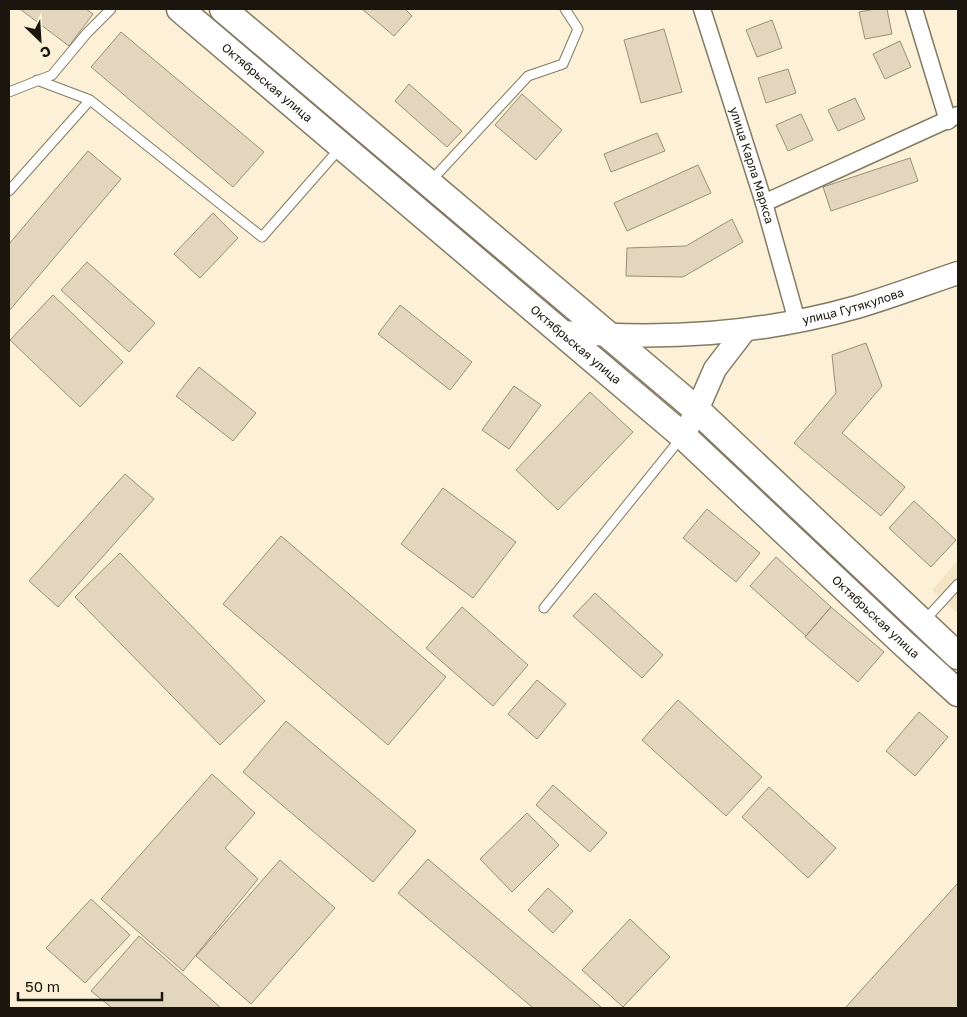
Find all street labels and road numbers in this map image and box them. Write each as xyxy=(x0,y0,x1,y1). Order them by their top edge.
street label: Октябрьская улица xyxy=(219,40,316,125)
street label: улица Карла Маркса xyxy=(727,105,777,225)
street label: улица Гутякулова xyxy=(801,284,906,327)
street label: Октябрьская улица xyxy=(527,302,624,387)
street label: Октябрьская улица xyxy=(829,572,923,661)

